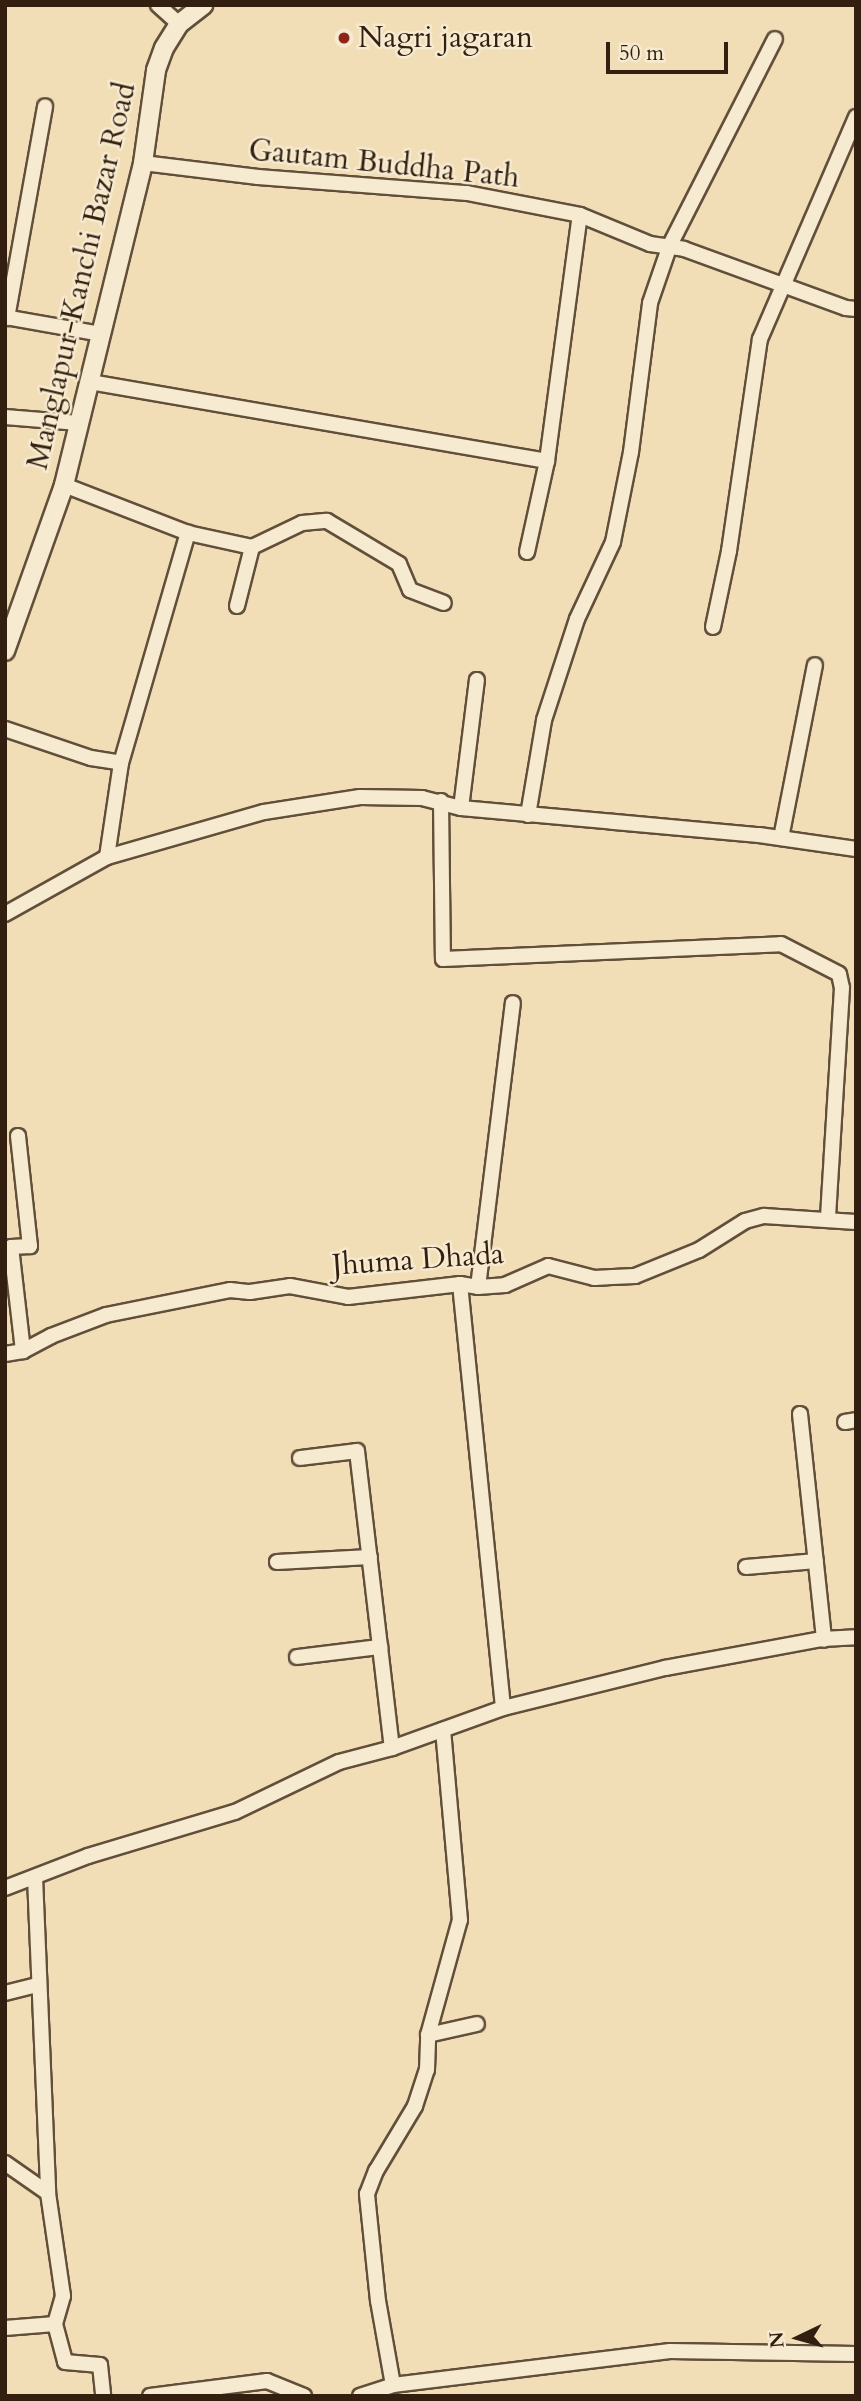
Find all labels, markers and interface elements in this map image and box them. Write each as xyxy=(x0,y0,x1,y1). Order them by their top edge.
place label: Nagri jagaran xyxy=(358,20,533,56)
scale bar xyxy=(609,28,732,72)
marker: Nagri jagaran xyxy=(336,30,352,46)
text: 50 m xyxy=(619,39,664,68)
street label: Manglapur-Kanchi Bazar Road xyxy=(20,79,144,473)
street label: Gautam Buddha Path xyxy=(247,132,521,196)
street label: Jhuma Dhada xyxy=(331,1236,505,1284)
north arrow xyxy=(763,2303,833,2373)
text: N xyxy=(763,2330,791,2349)

